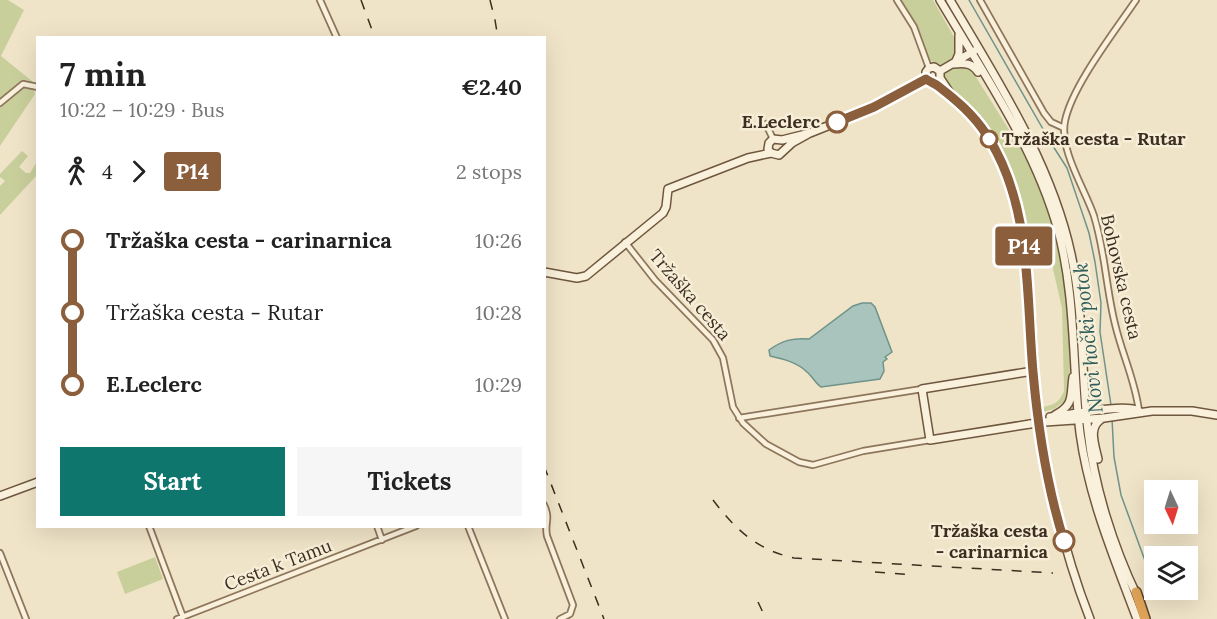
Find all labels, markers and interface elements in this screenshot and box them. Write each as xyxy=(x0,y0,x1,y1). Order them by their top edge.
text: 7 min xyxy=(60,53,146,95)
text: €2.40 xyxy=(461,73,522,101)
text: 10:22 – 10:29 · Bus xyxy=(60,97,225,122)
place label: E.Leclerc xyxy=(742,110,821,133)
marker: E.Leclerc xyxy=(826,111,848,133)
place label: Tržaška cesta - Rutar xyxy=(1002,127,1186,150)
marker: Tržaška cesta - Rutar xyxy=(980,130,998,148)
icon: walk xyxy=(60,155,93,188)
icon: forward xyxy=(122,155,155,188)
text: P14 xyxy=(176,158,209,185)
text: 4 xyxy=(102,159,113,184)
text: 2 stops xyxy=(456,159,522,184)
street label: Bohovska cesta xyxy=(1096,212,1147,342)
text: Tržaška cesta - carinarnica xyxy=(106,226,392,254)
line badge: P14 xyxy=(990,226,1058,266)
text: 10:26 xyxy=(475,228,522,253)
text: P14 xyxy=(1007,233,1041,260)
street label: Tržaška cesta xyxy=(645,244,736,345)
water label: Novi hočki potok xyxy=(1067,262,1108,414)
text: Tržaška cesta - Rutar xyxy=(106,298,323,326)
text: 10:28 xyxy=(475,300,522,325)
text: E.Leclerc xyxy=(106,370,202,398)
text: 10:29 xyxy=(475,372,522,397)
button: Start xyxy=(60,447,285,516)
button: Tickets xyxy=(297,447,522,516)
north arrow xyxy=(1144,480,1198,534)
map controls xyxy=(1144,480,1198,600)
place label: Tržaška cesta - carinarnica xyxy=(931,519,1049,563)
marker: Tržaška cesta - carinarnica xyxy=(1053,530,1075,552)
street label: Cesta k Tamu xyxy=(221,533,335,596)
button: layers xyxy=(1144,546,1198,600)

